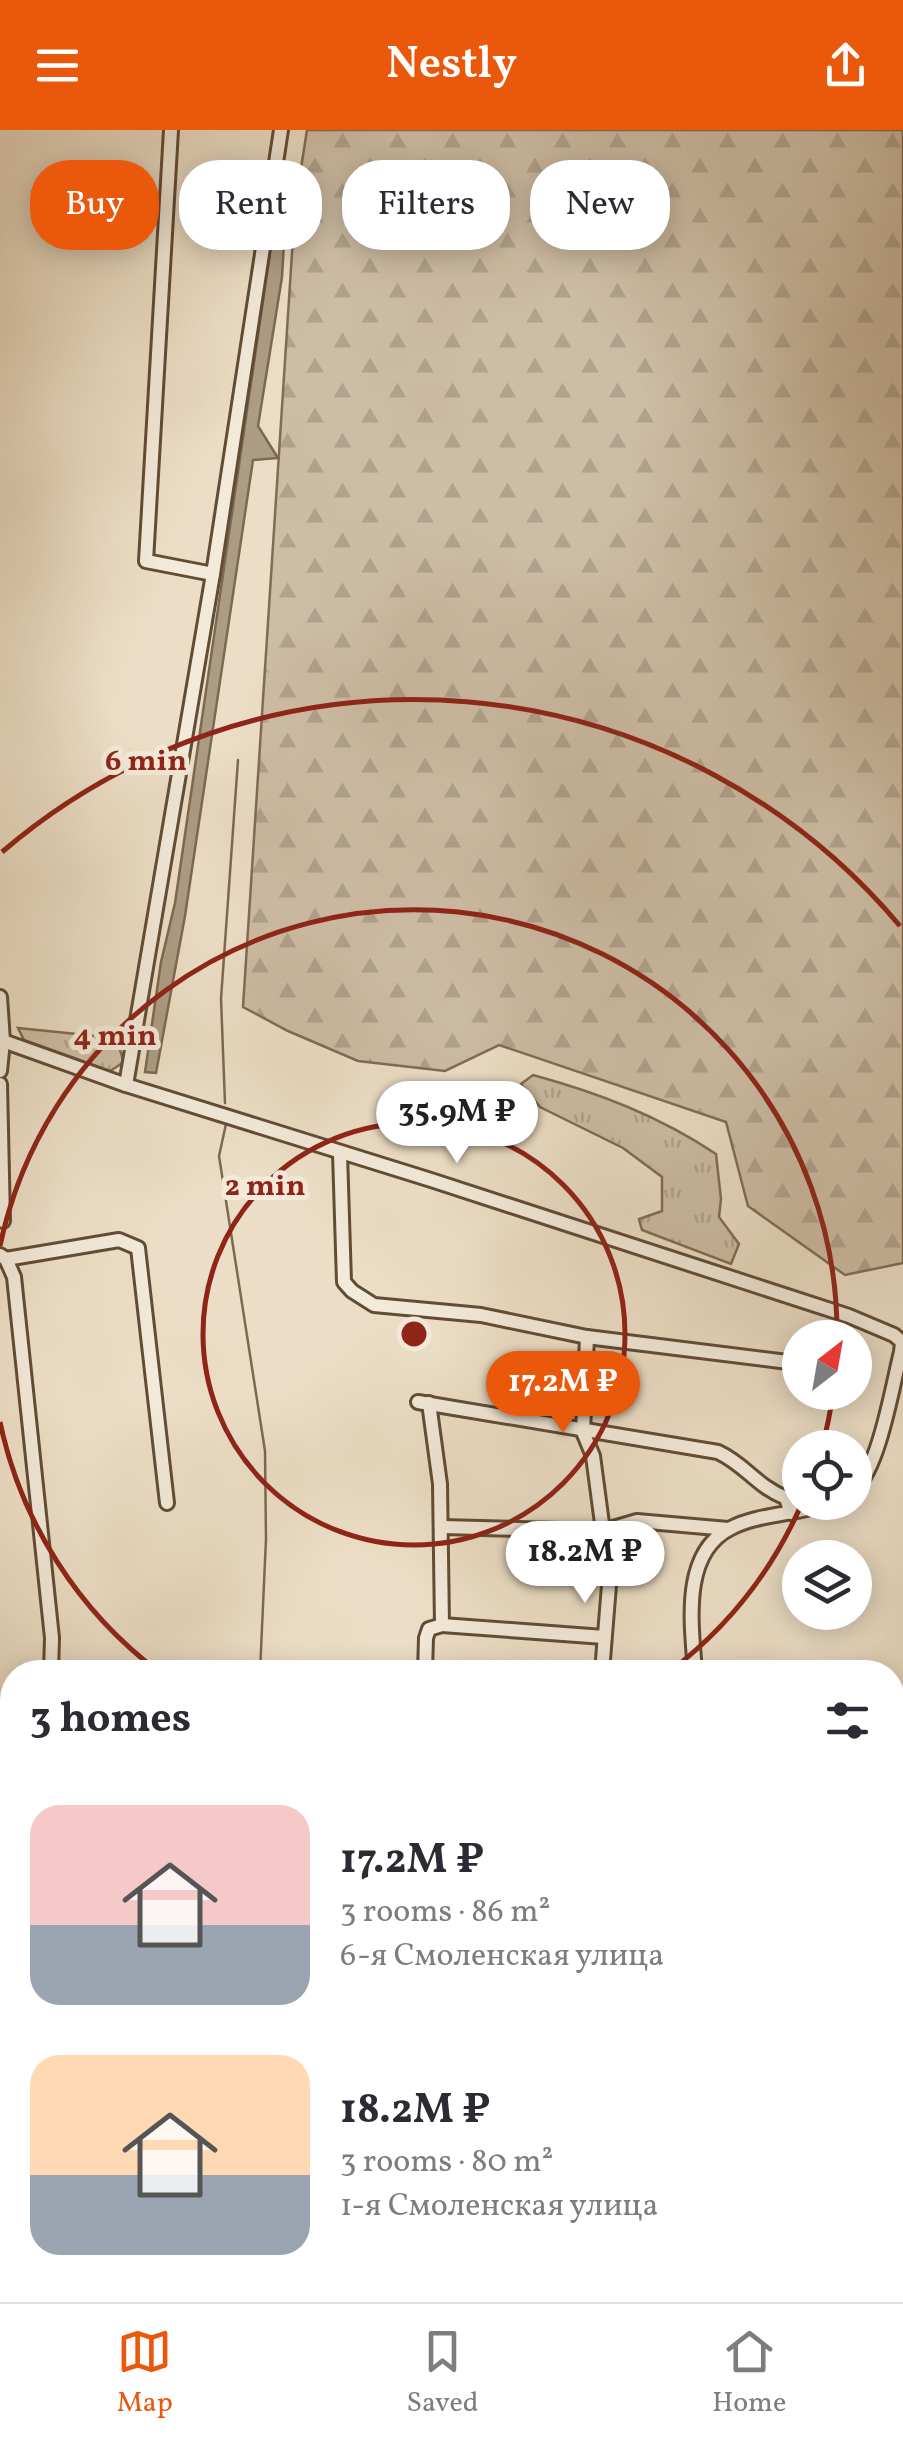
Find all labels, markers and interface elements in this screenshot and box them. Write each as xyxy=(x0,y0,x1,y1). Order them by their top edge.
text: Nestly xyxy=(386,34,517,97)
icon: menu xyxy=(30,38,85,93)
icon: share xyxy=(818,38,873,93)
chip: Buy xyxy=(30,160,159,250)
chip: Rent xyxy=(179,160,322,250)
chip: Filters xyxy=(342,160,510,250)
chip: New xyxy=(530,160,670,250)
text: 6 min xyxy=(105,741,187,783)
text: 4 min xyxy=(73,1016,157,1058)
pin: 35.9M ₽ xyxy=(365,1081,549,1166)
text: 35.9M ₽ xyxy=(398,1091,516,1135)
text: 2 min xyxy=(225,1166,305,1208)
centre of rings xyxy=(396,1316,432,1352)
north arrow xyxy=(782,1320,872,1410)
map controls xyxy=(782,1320,872,1630)
pin: 17.2M ₽ xyxy=(471,1351,655,1436)
text: 17.2M ₽ xyxy=(508,1361,618,1405)
button: locate xyxy=(782,1430,872,1520)
pin: 18.2M ₽ xyxy=(493,1521,677,1606)
text: 18.2M ₽ xyxy=(528,1531,642,1575)
button: layers xyxy=(782,1540,872,1630)
text: 3 homes xyxy=(30,1691,191,1750)
icon: filters xyxy=(820,1693,875,1748)
text: 17.2M ₽ xyxy=(340,1832,484,1891)
icon: home xyxy=(110,1845,230,1965)
text: 3 rooms · 86 m² xyxy=(340,1891,550,1935)
text: 6-я Смоленская улица xyxy=(340,1935,664,1979)
text: 18.2M ₽ xyxy=(340,2082,491,2141)
icon: home xyxy=(110,2095,230,2215)
text: 3 rooms · 80 m² xyxy=(340,2141,553,2185)
text: 1-я Смоленская улица xyxy=(340,2185,658,2229)
tab: Map xyxy=(117,2324,173,2423)
tab: Saved xyxy=(406,2324,479,2423)
tab: Home xyxy=(712,2324,786,2423)

